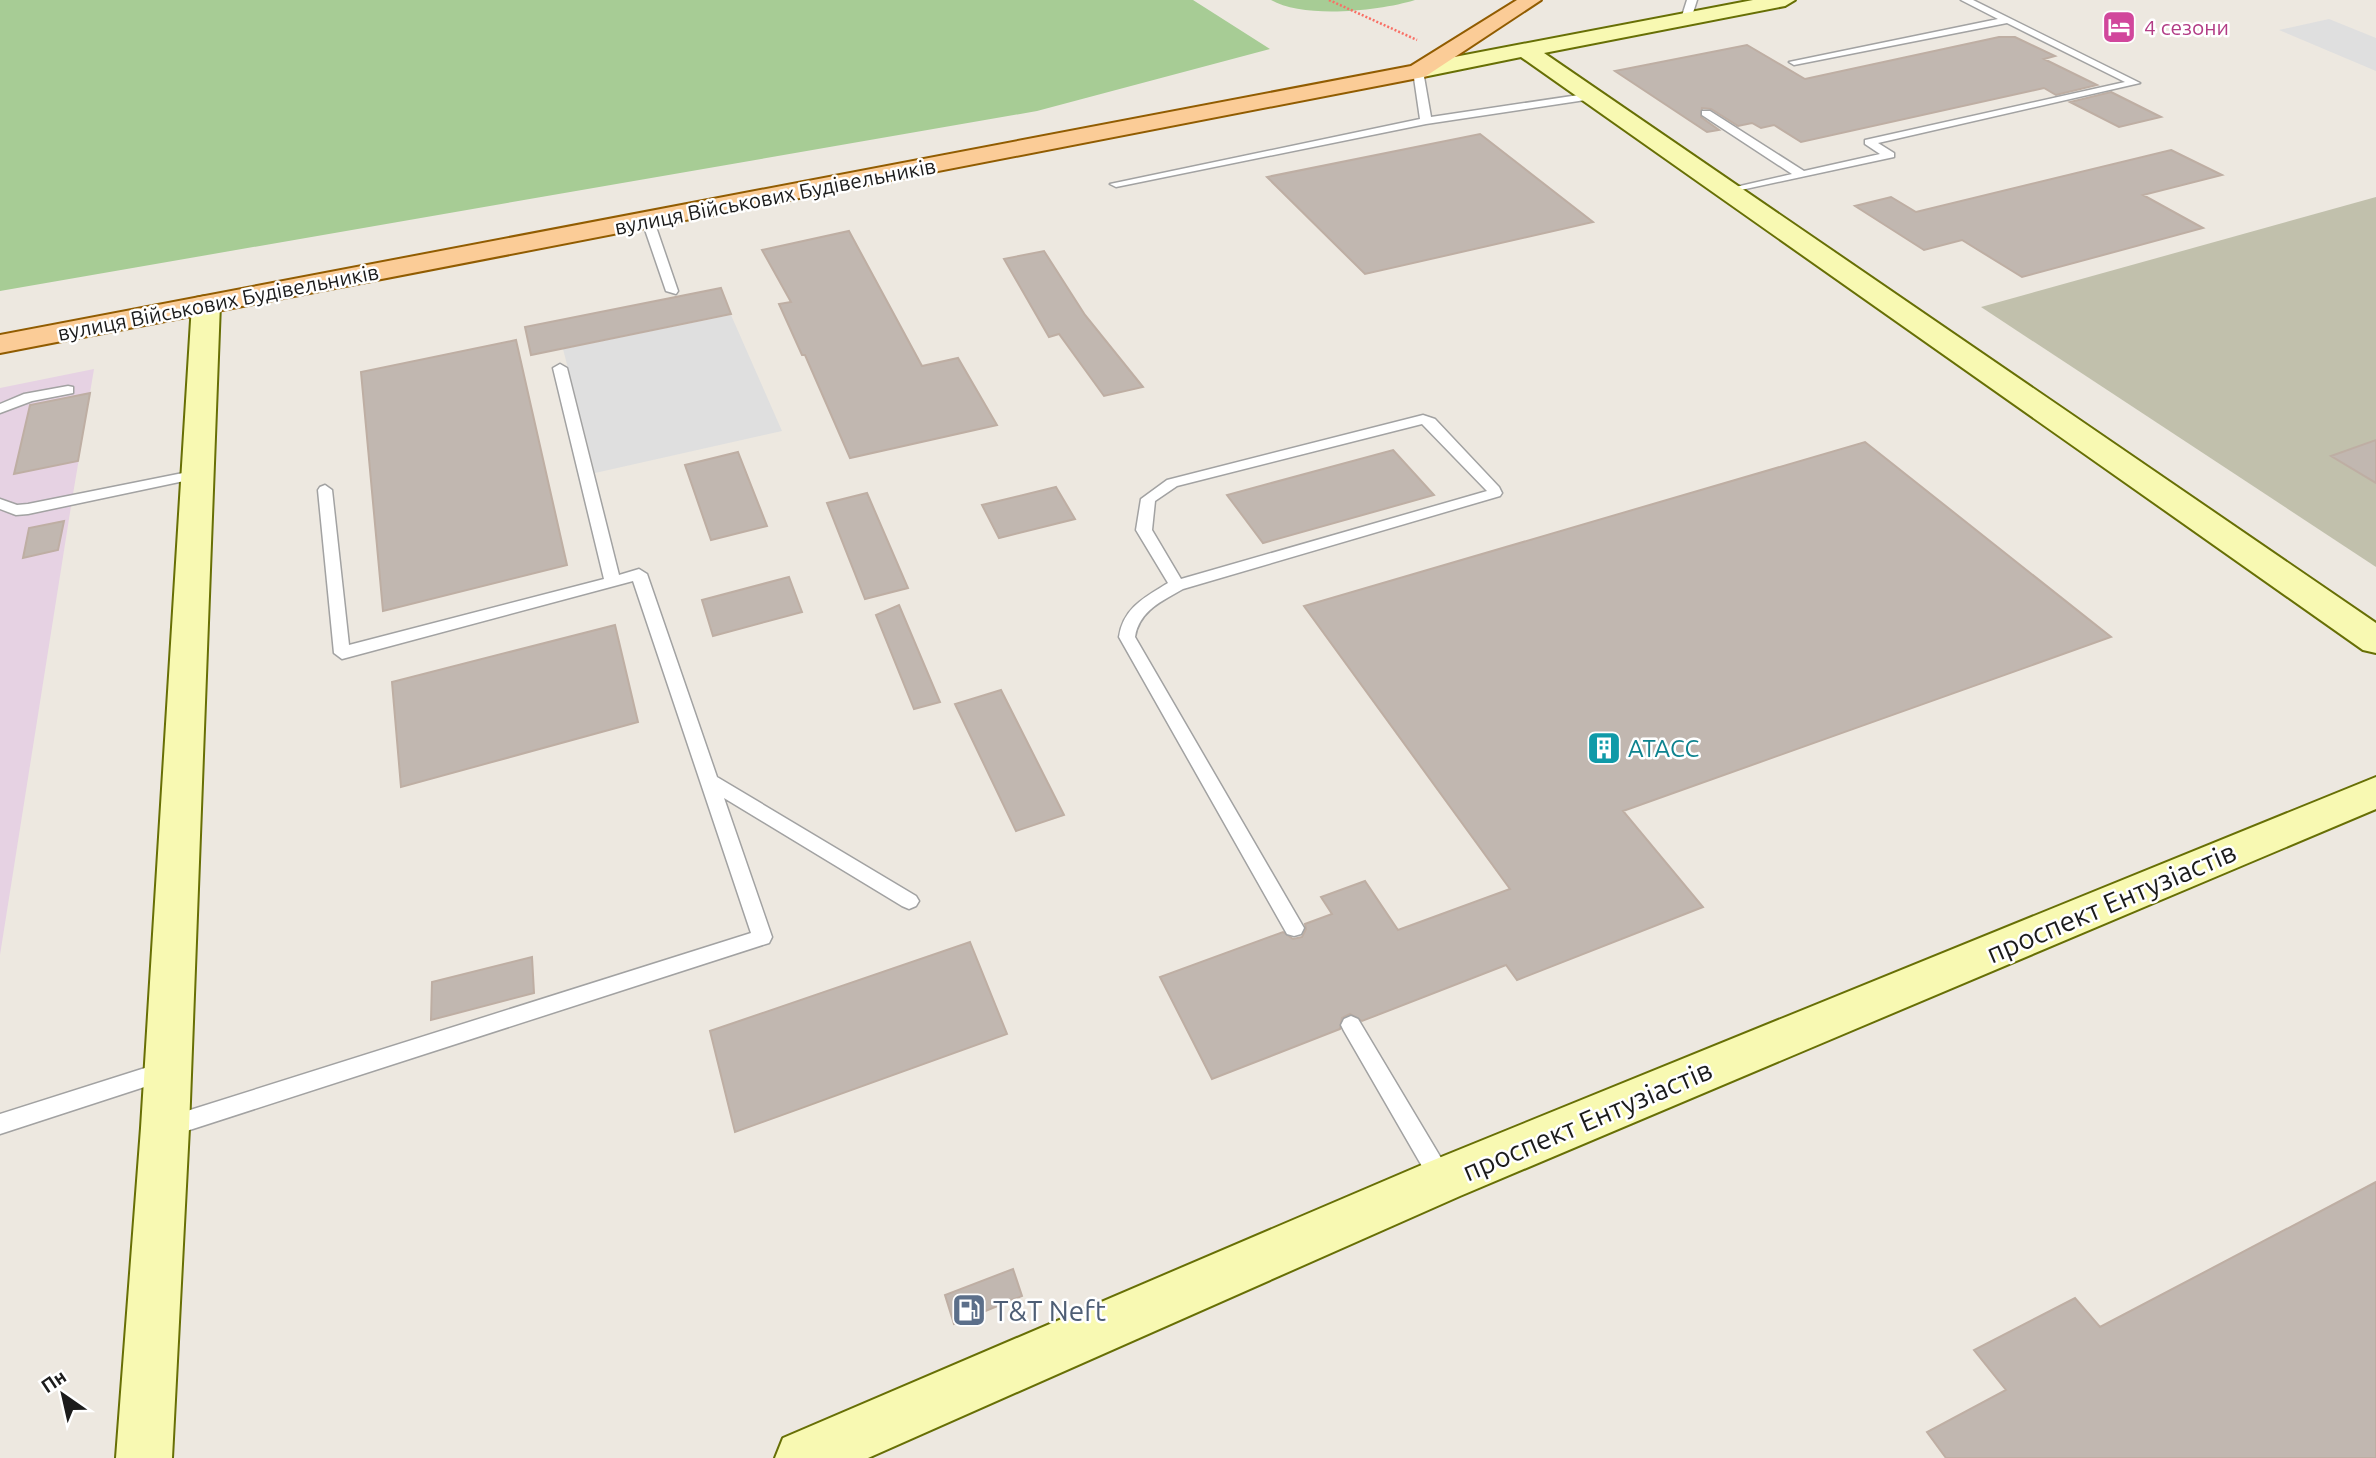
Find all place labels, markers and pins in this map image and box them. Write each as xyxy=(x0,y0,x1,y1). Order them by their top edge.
hotel icon: 4 сезони xyxy=(2100,8,2138,46)
place label: 4 сезони xyxy=(2144,15,2229,39)
building icon: АТАСС xyxy=(1585,729,1623,767)
place label: АТАСС xyxy=(1628,735,1699,762)
fuel station icon: T&T Neft xyxy=(950,1291,988,1329)
place label: T&T Neft xyxy=(993,1295,1106,1326)

